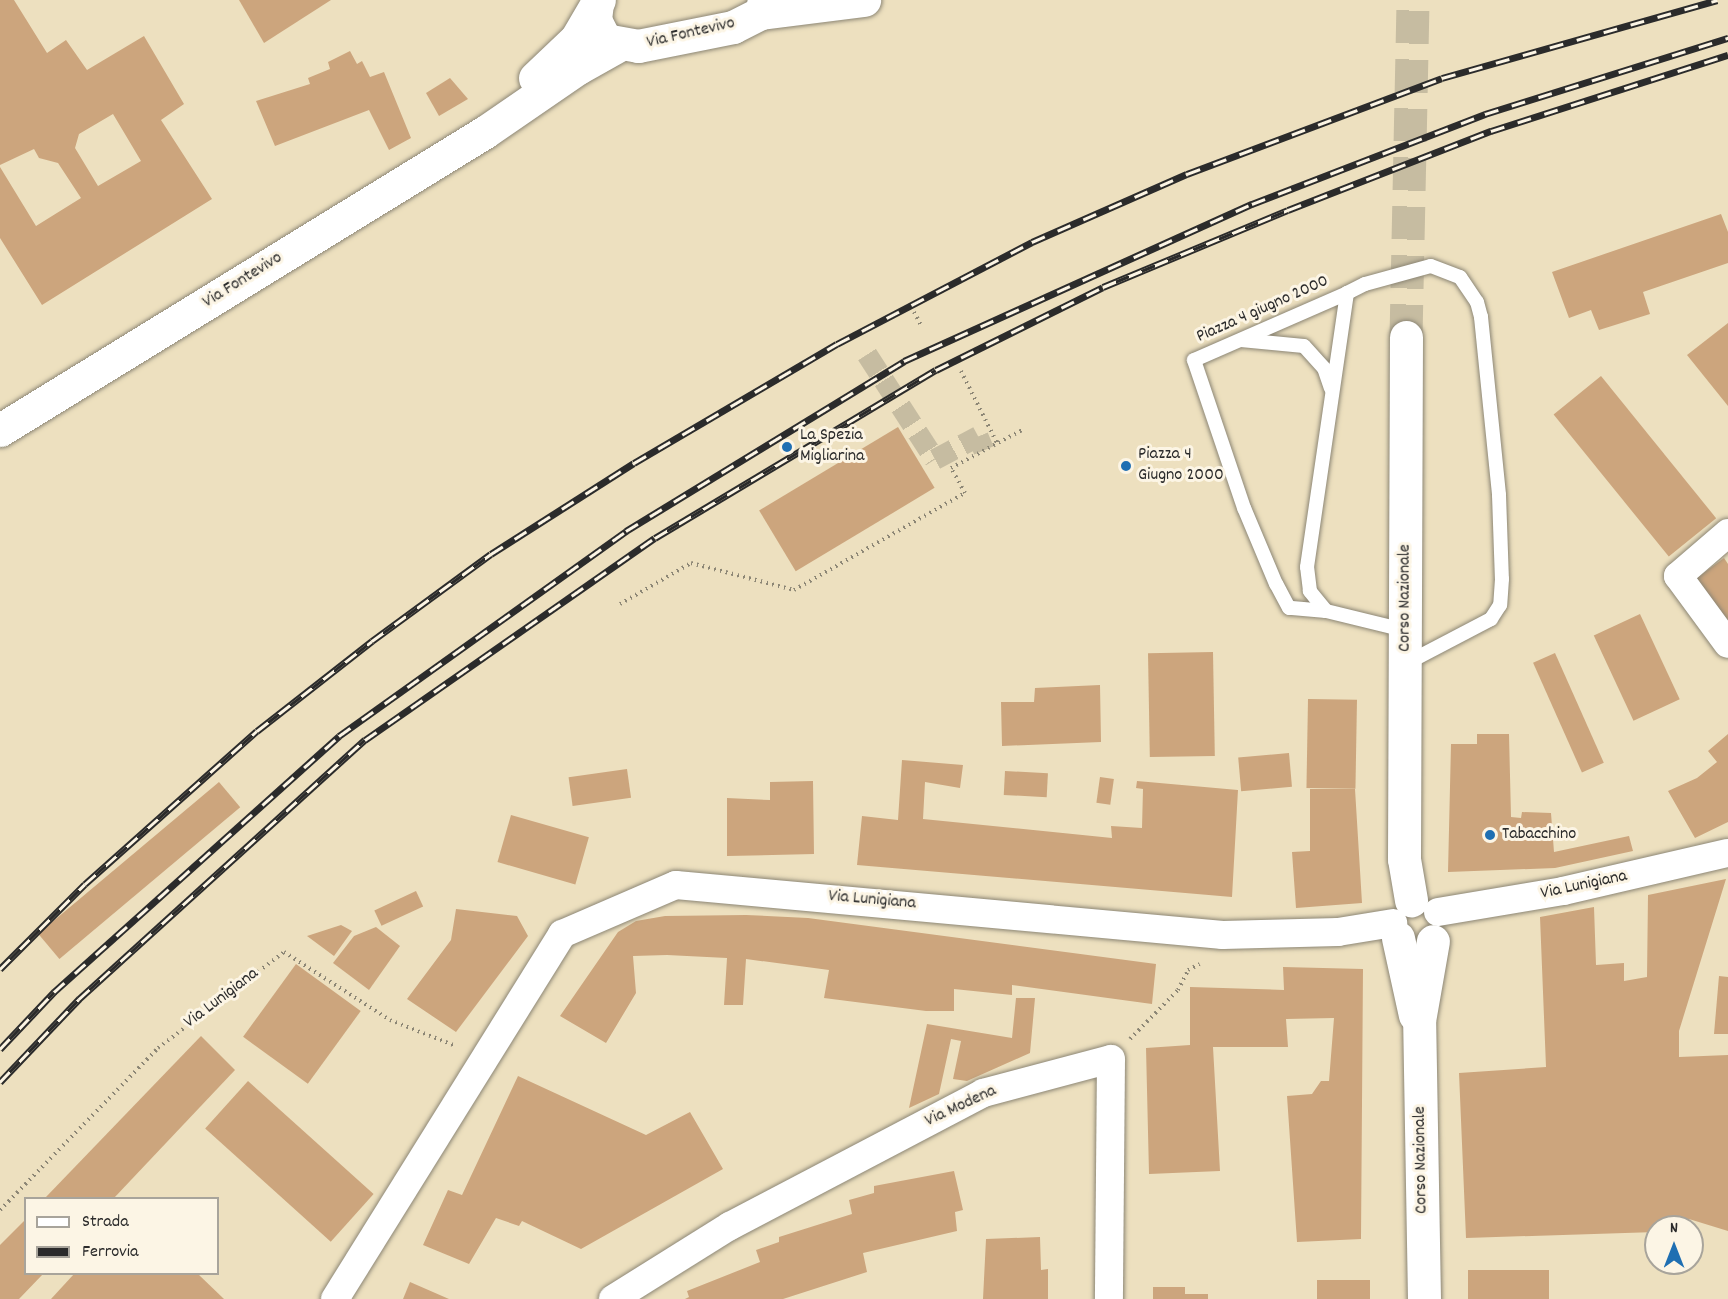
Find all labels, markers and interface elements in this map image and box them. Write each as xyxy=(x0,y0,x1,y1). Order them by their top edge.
street label: Via Fontevivo xyxy=(645,13,737,55)
street label: Via Fontevivo xyxy=(199,248,287,314)
street label: Piazza 4 giugno 2000 xyxy=(1194,271,1332,349)
place label: La Spezia Migliarina xyxy=(800,426,864,468)
marker: La Spezia Migliarina xyxy=(778,438,796,456)
place label: Piazza 4 Giugno 2000 xyxy=(1138,445,1224,488)
marker: Piazza 4 Giugno 2000 xyxy=(1119,459,1133,473)
street label: Corso Nazionale xyxy=(1395,544,1417,652)
place label: Tabacchino xyxy=(1502,824,1576,846)
marker: Tabacchino xyxy=(1483,828,1497,842)
street label: Via Lunigiana xyxy=(1539,866,1629,906)
street label: Via Lunigiana xyxy=(827,886,917,916)
street label: Via Lunigiana xyxy=(181,964,263,1034)
street label: Via Modena xyxy=(922,1081,1000,1133)
street label: Corso Nazionale xyxy=(1410,1106,1434,1214)
legend xyxy=(24,1197,219,1275)
text: Strada xyxy=(82,1210,129,1235)
north arrow xyxy=(1644,1215,1704,1275)
text: N xyxy=(1670,1217,1678,1240)
text: Ferrovia xyxy=(82,1240,139,1265)

